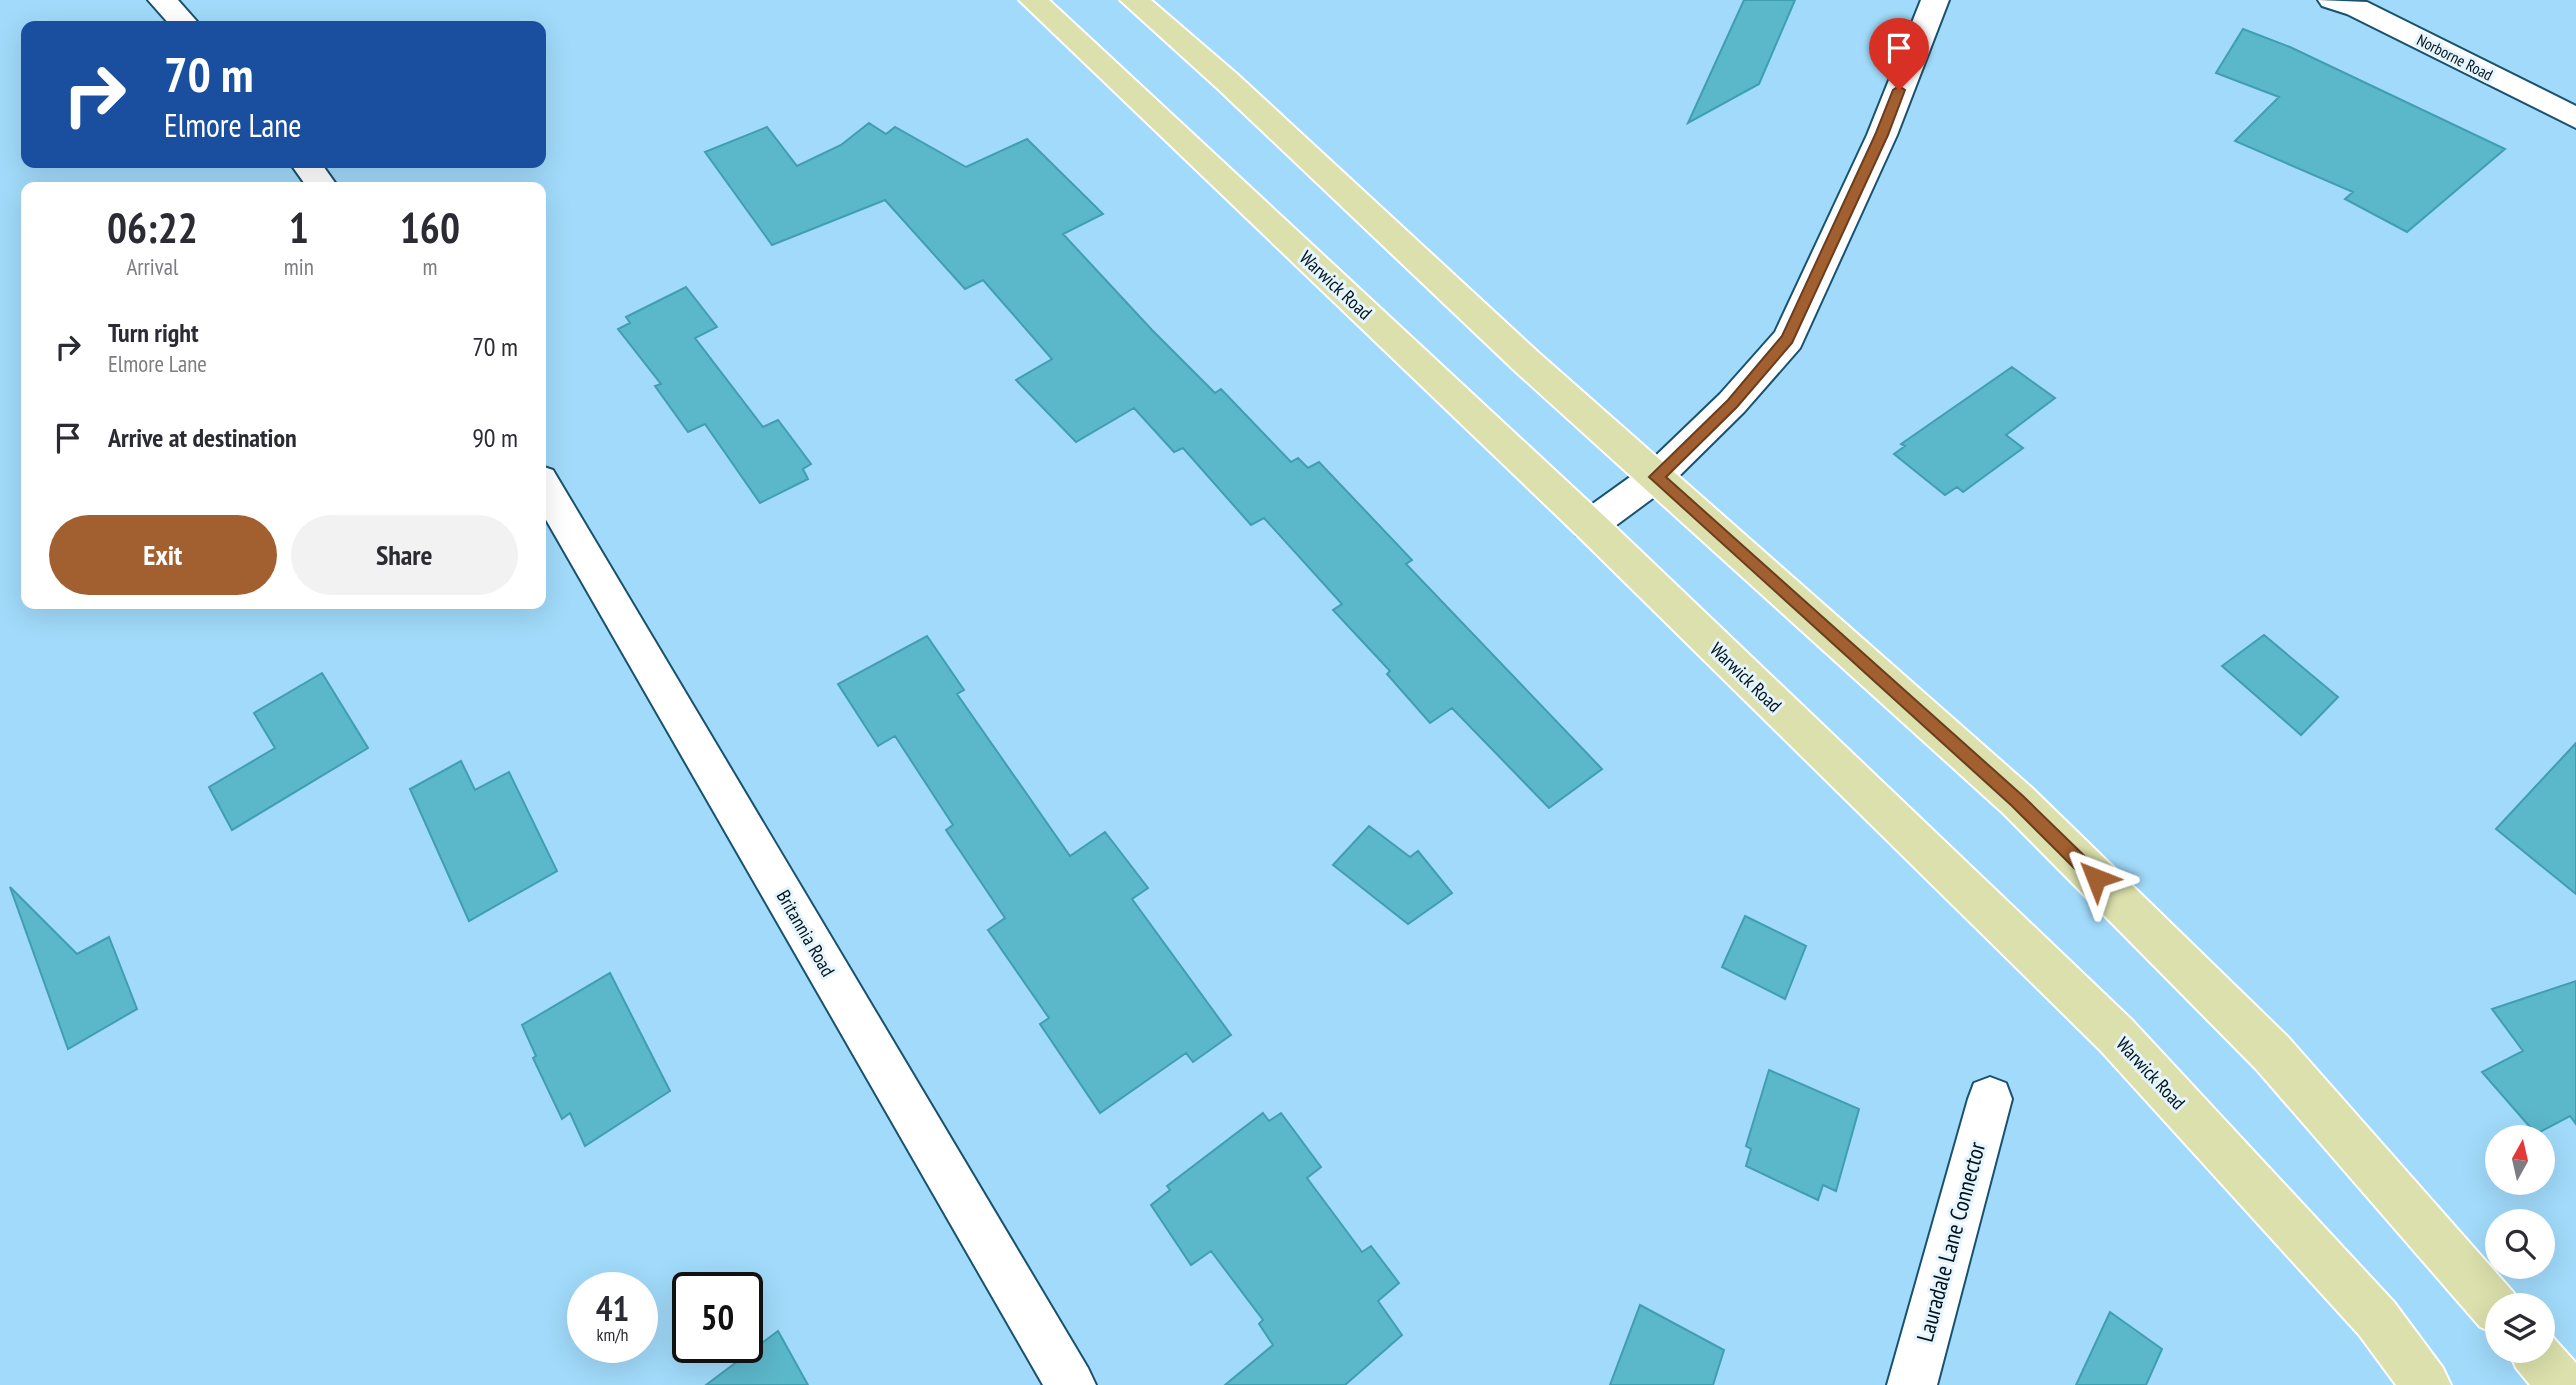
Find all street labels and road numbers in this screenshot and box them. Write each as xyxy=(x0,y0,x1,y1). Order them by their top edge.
street label: Norborne Road xyxy=(2414,29,2496,85)
street label: Warwick Road xyxy=(1295,245,1377,325)
street label: Warwick Road xyxy=(1705,637,1787,717)
street label: Britannia Road xyxy=(772,885,840,981)
street label: Warwick Road xyxy=(2111,1032,2191,1114)
street label: Lauradale Lane Connector xyxy=(1910,1138,1991,1345)

